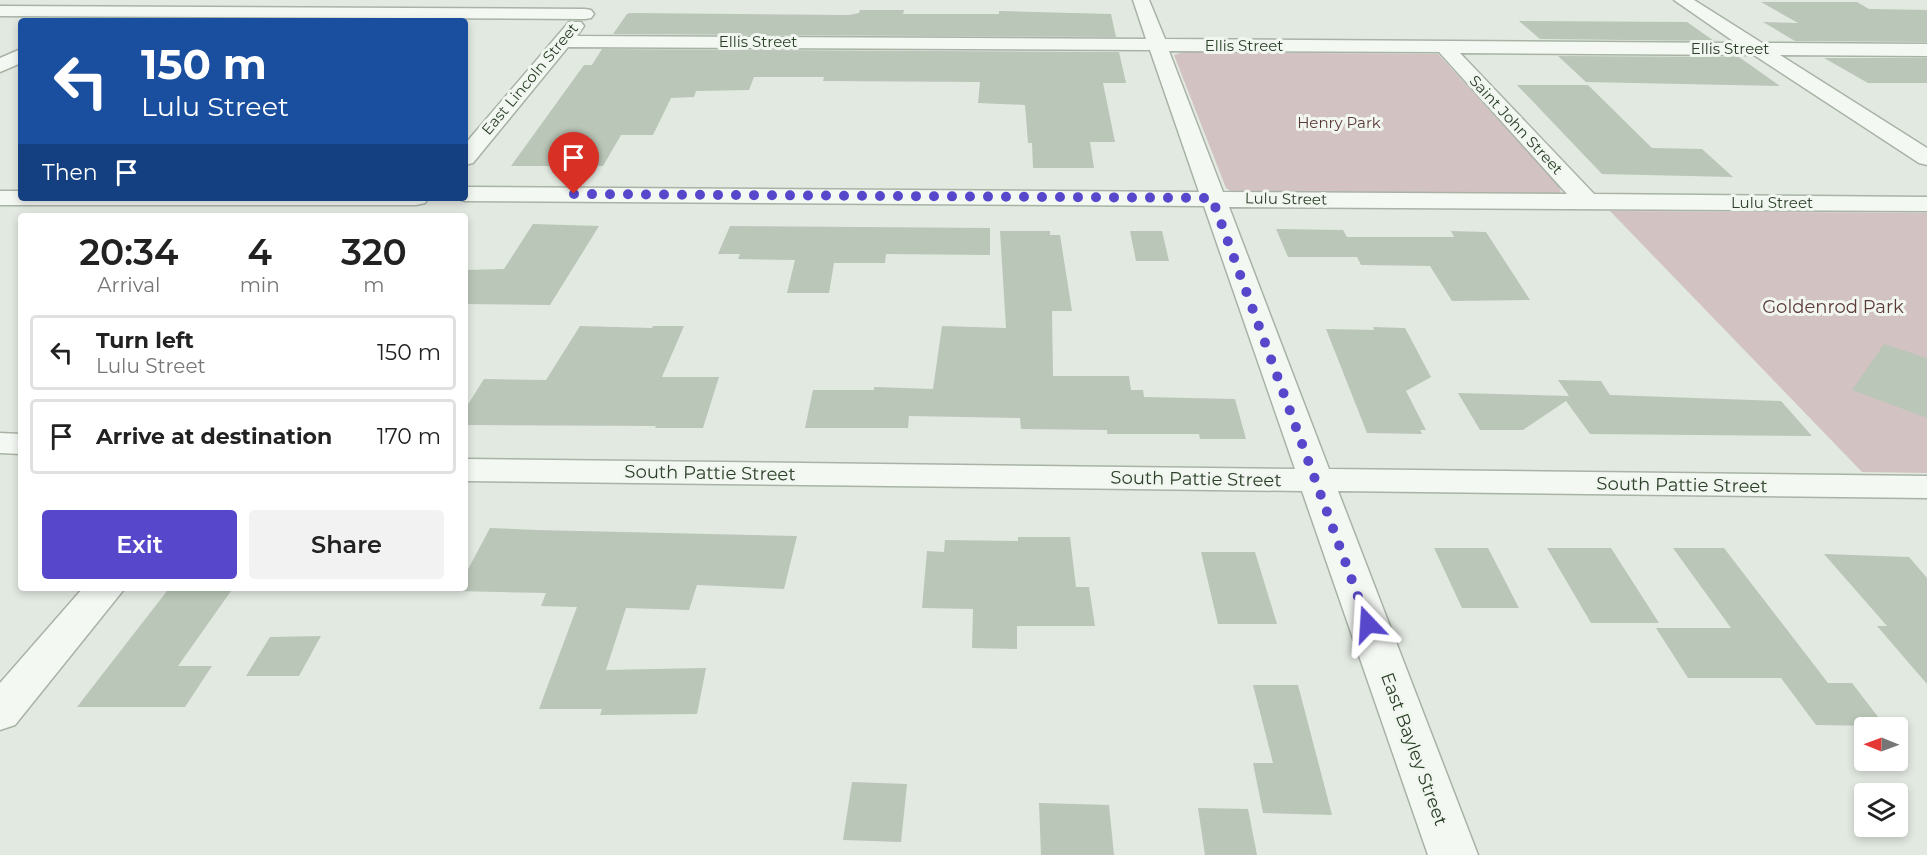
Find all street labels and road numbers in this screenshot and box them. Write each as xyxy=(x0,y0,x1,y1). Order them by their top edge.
street label: East Lincoln Street xyxy=(477,19,582,139)
street label: Ellis Street xyxy=(719,32,797,51)
street label: Ellis Street xyxy=(1205,36,1283,55)
street label: Ellis Street xyxy=(1691,39,1769,58)
street label: Saint John Street xyxy=(1466,71,1567,178)
street label: Lulu Street xyxy=(1245,188,1327,209)
street label: Lulu Street xyxy=(1731,193,1813,212)
street label: South Pattie Street xyxy=(624,461,796,485)
street label: South Pattie Street xyxy=(1110,467,1282,491)
street label: South Pattie Street xyxy=(1596,473,1768,497)
street label: East Bayley Street xyxy=(1376,669,1452,829)

